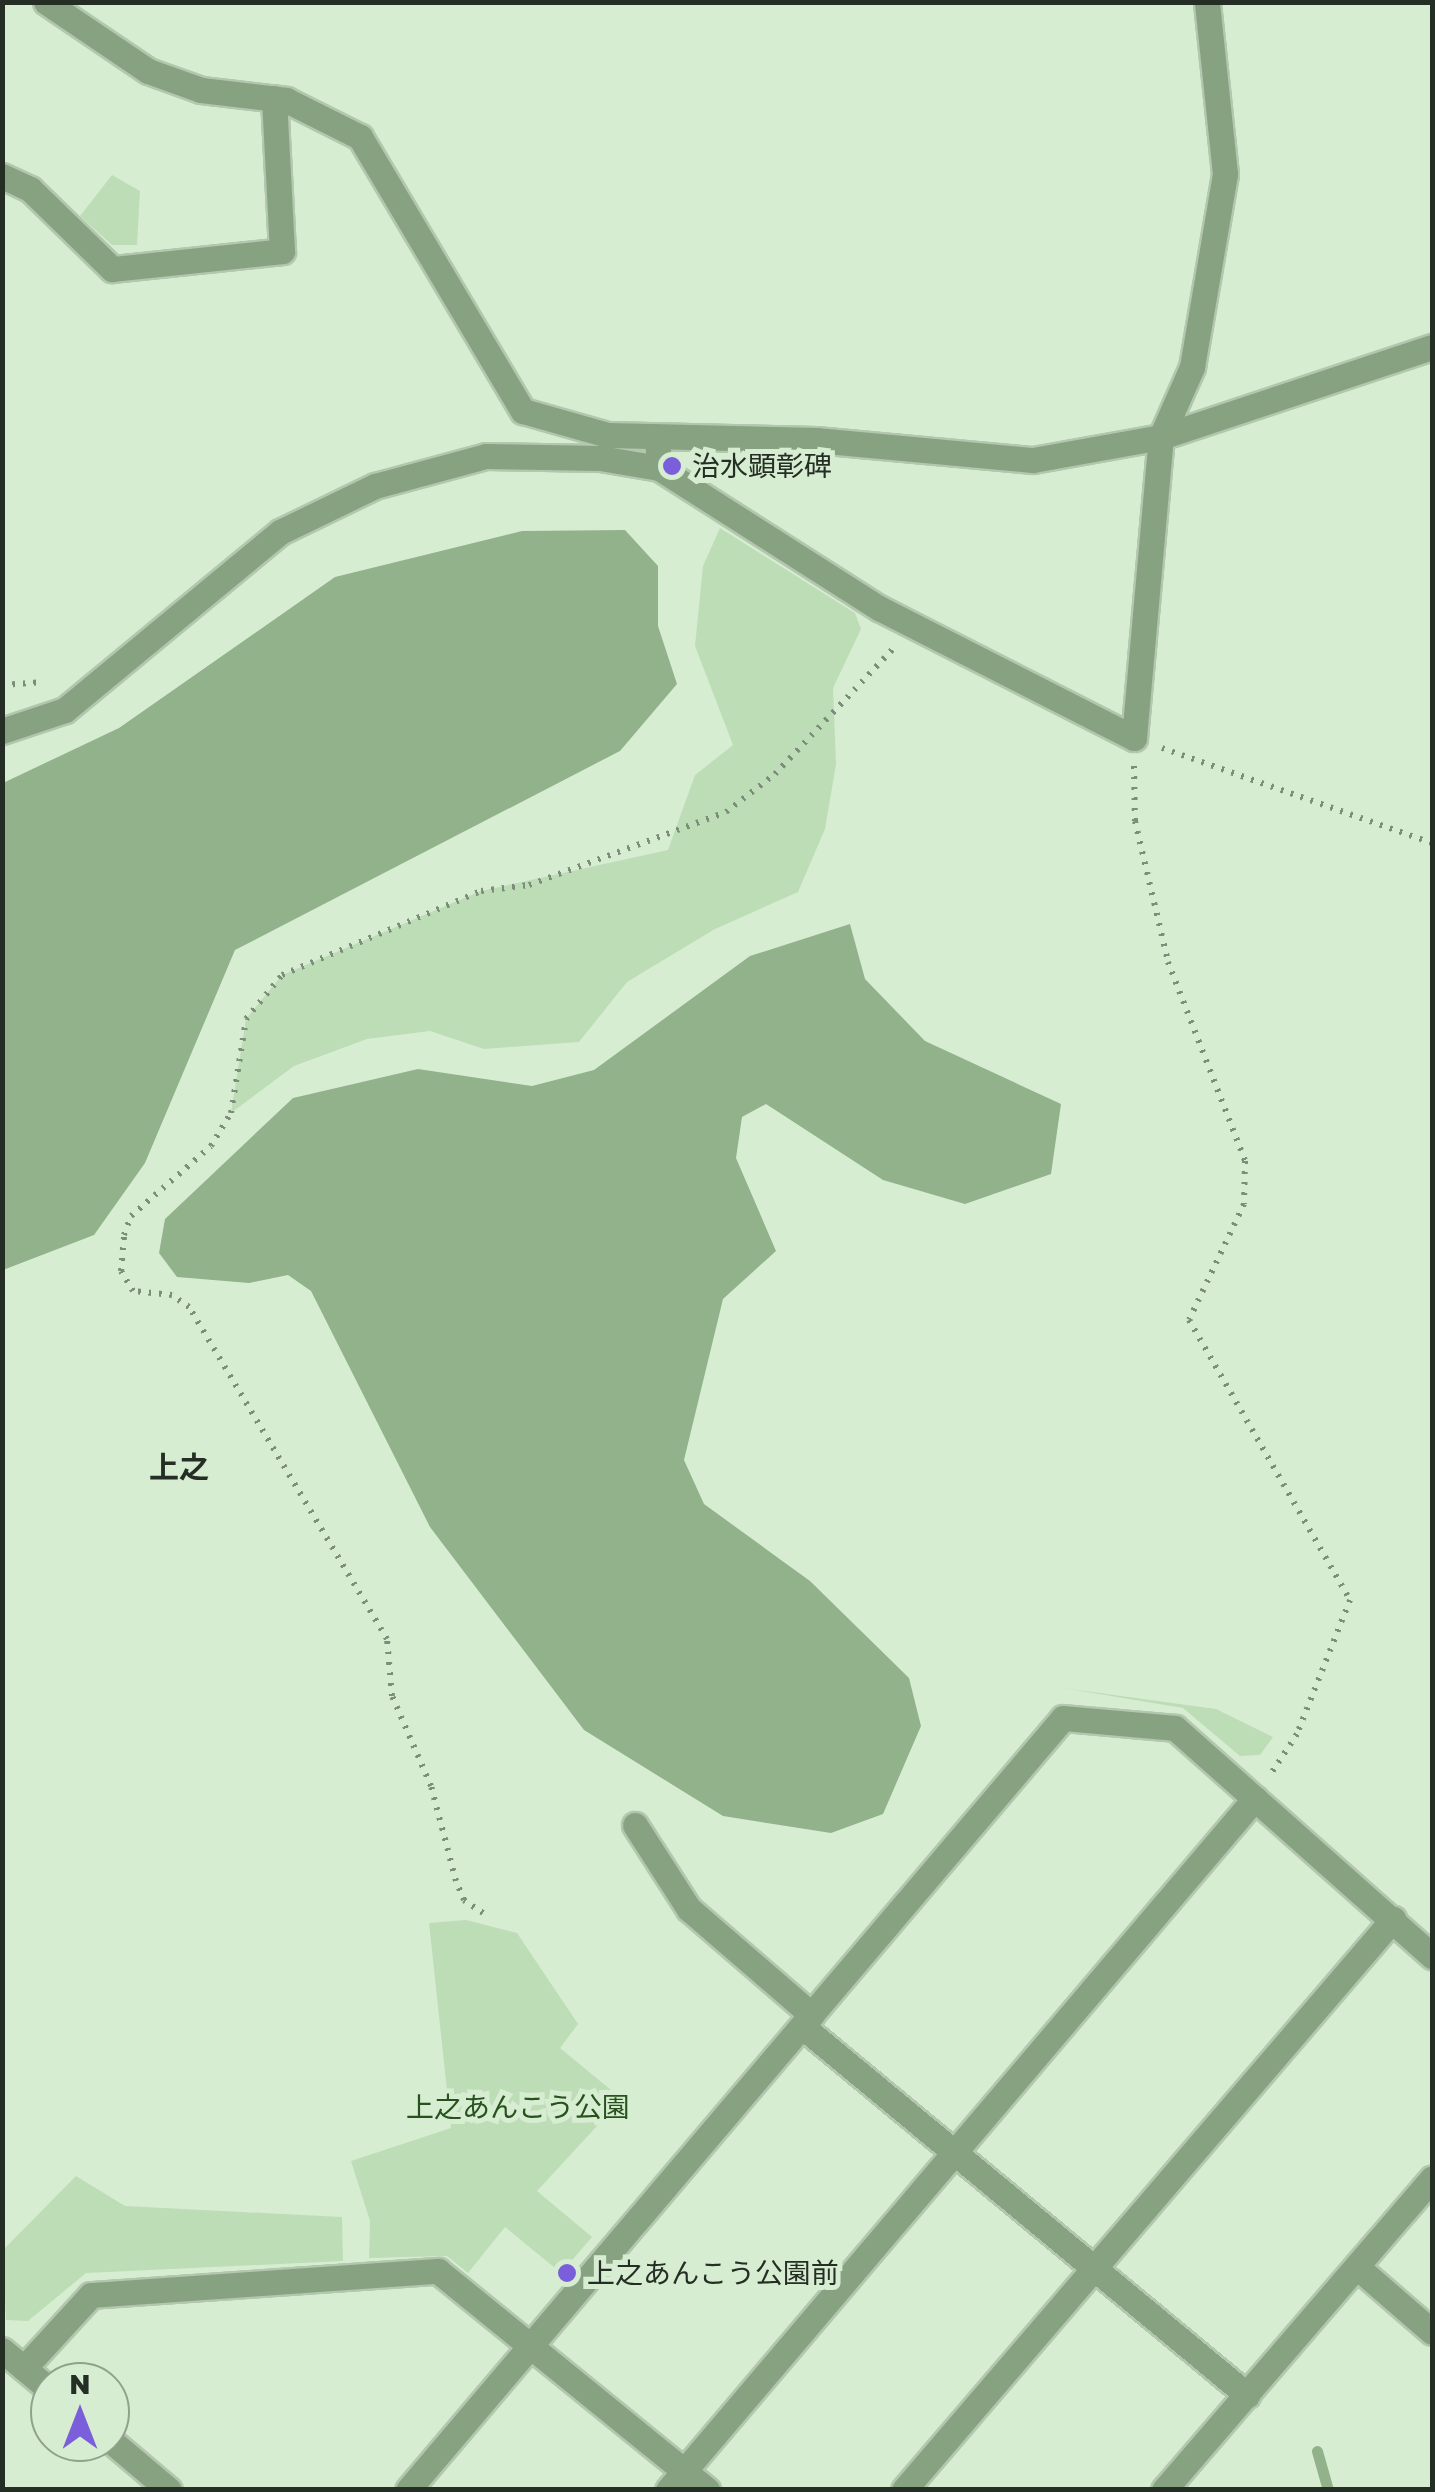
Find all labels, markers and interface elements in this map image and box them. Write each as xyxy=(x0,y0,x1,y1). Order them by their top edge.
place label: 治水顕彰碑 xyxy=(692,449,832,483)
marker: 治水顕彰碑 xyxy=(661,455,683,477)
district label: 上之 xyxy=(149,1449,209,1485)
park label: 上之あんこう公園 xyxy=(406,2090,630,2124)
place label: 上之あんこう公園前 xyxy=(587,2256,839,2290)
marker: 上之あんこう公園前 xyxy=(556,2262,578,2284)
north arrow xyxy=(30,2362,130,2462)
text: N xyxy=(69,2367,91,2400)

